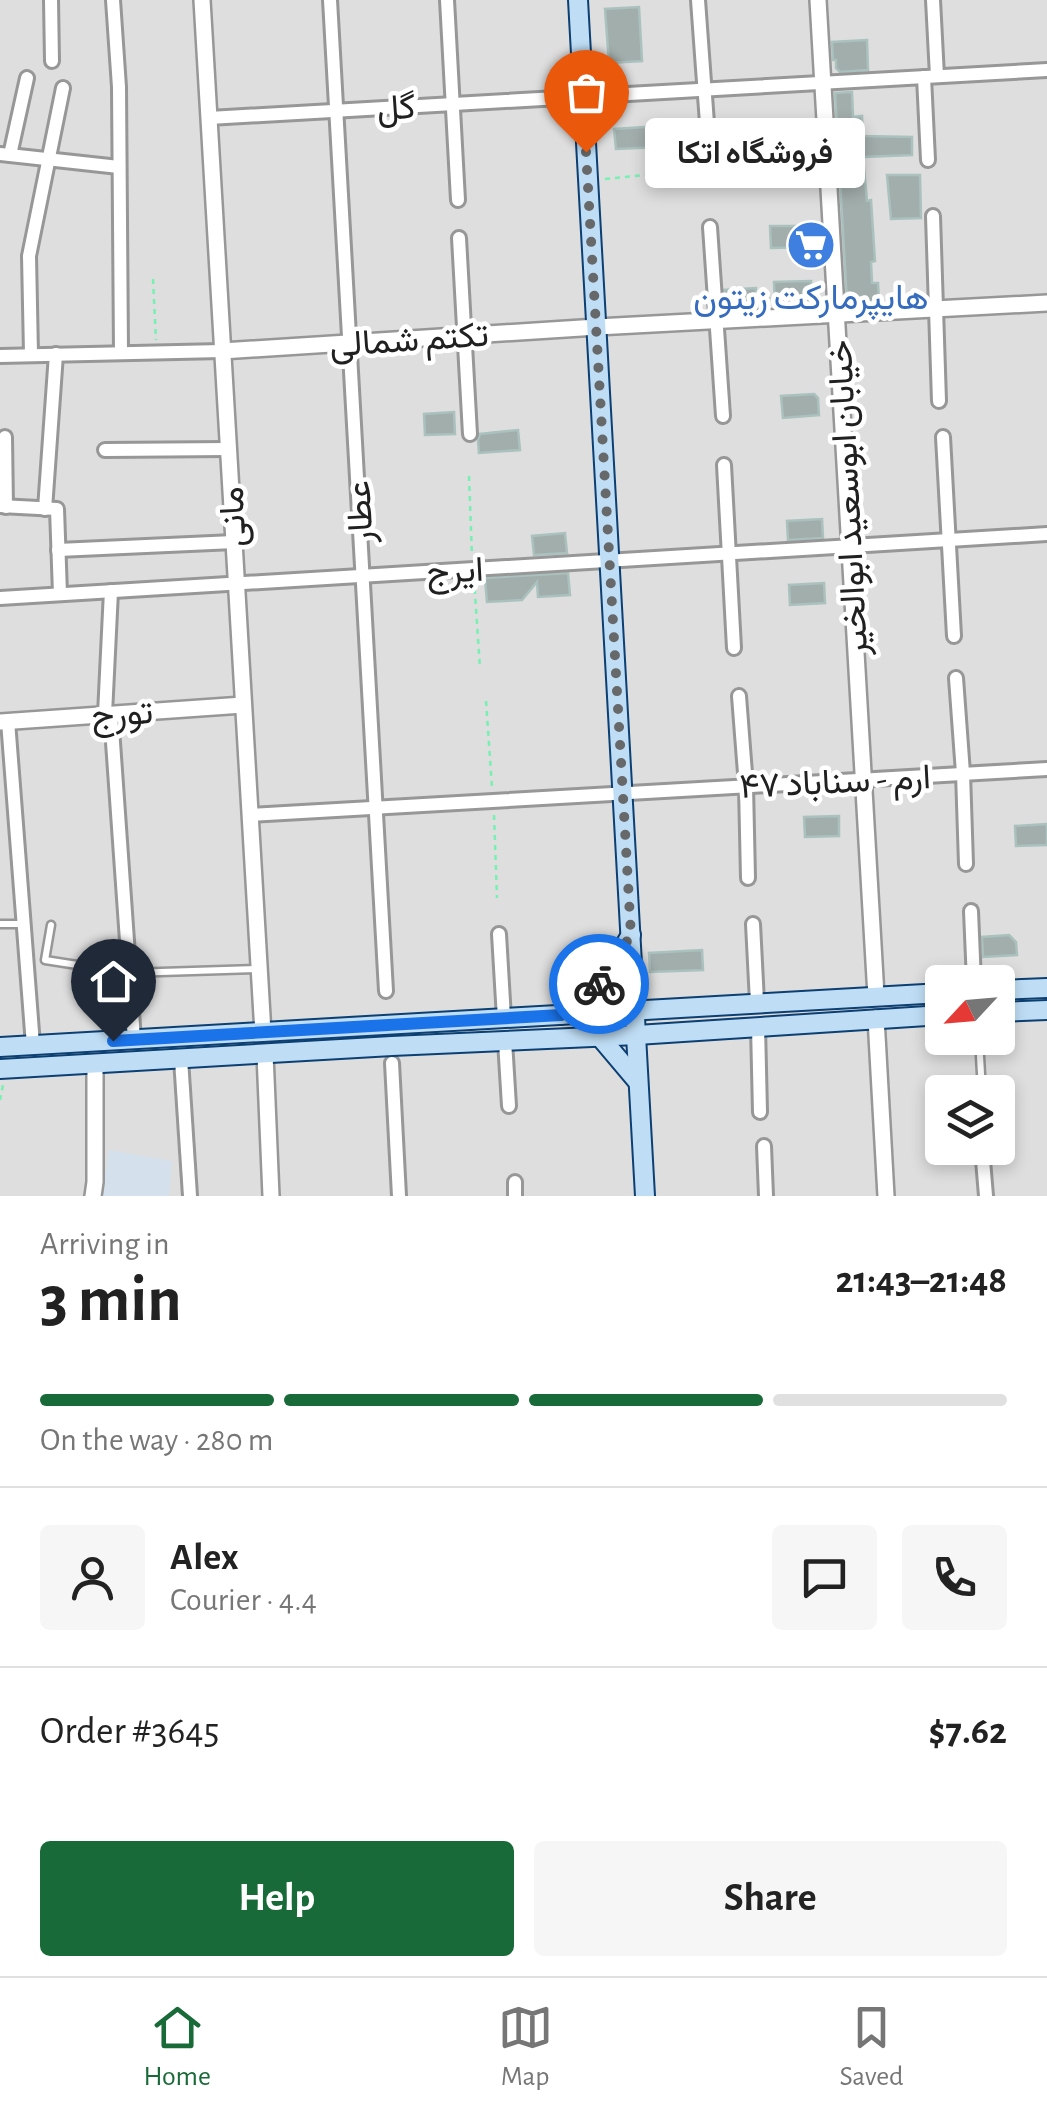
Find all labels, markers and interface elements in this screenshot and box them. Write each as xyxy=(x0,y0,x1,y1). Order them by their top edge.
pin xyxy=(544,50,629,153)
icon: bag xyxy=(559,65,614,120)
street label: گل xyxy=(375,90,417,129)
callout: فروشگاه اتکا xyxy=(646,117,866,187)
text: فروشگاه اتکا xyxy=(677,137,833,169)
supermarket icon: هایپرمارکت زیتون xyxy=(785,219,837,271)
place label: هایپرمارکت زیتون xyxy=(693,281,929,321)
street label: تکتم شمالی xyxy=(328,317,490,368)
street label: خیابان ابوسعید ابوالخیر xyxy=(823,339,877,658)
street label: عطار xyxy=(341,479,383,545)
street label: مانی xyxy=(214,486,255,548)
street label: ایرج xyxy=(426,553,485,595)
street label: تورج xyxy=(90,695,154,739)
street label: ارم - سناباد ۴۷ xyxy=(738,760,932,809)
courier xyxy=(549,934,649,1034)
pin xyxy=(71,939,156,1042)
icon: home xyxy=(86,954,141,1009)
icon: bike xyxy=(572,957,627,1012)
north arrow xyxy=(925,965,1015,1055)
map controls xyxy=(925,965,1015,1165)
button: layers xyxy=(925,1075,1015,1165)
text: Arriving in xyxy=(40,1228,169,1260)
text: 21:43–21:48 xyxy=(836,1262,1007,1300)
text: 3 min xyxy=(40,1268,182,1333)
text: On the way · 280 m xyxy=(40,1424,273,1456)
button: person xyxy=(40,1525,145,1630)
button: chat xyxy=(772,1525,877,1630)
button: phone xyxy=(902,1525,1007,1630)
text: Alex xyxy=(170,1539,239,1577)
text: Courier · 4.4 xyxy=(170,1584,317,1616)
text: Order #3645 xyxy=(40,1713,219,1751)
text: $7.62 xyxy=(929,1713,1007,1751)
button: Help xyxy=(40,1841,514,1956)
button: Share xyxy=(534,1841,1007,1956)
tab: Home xyxy=(143,2000,211,2094)
tab: Map xyxy=(498,2000,553,2094)
tab: Saved xyxy=(839,2000,904,2094)

